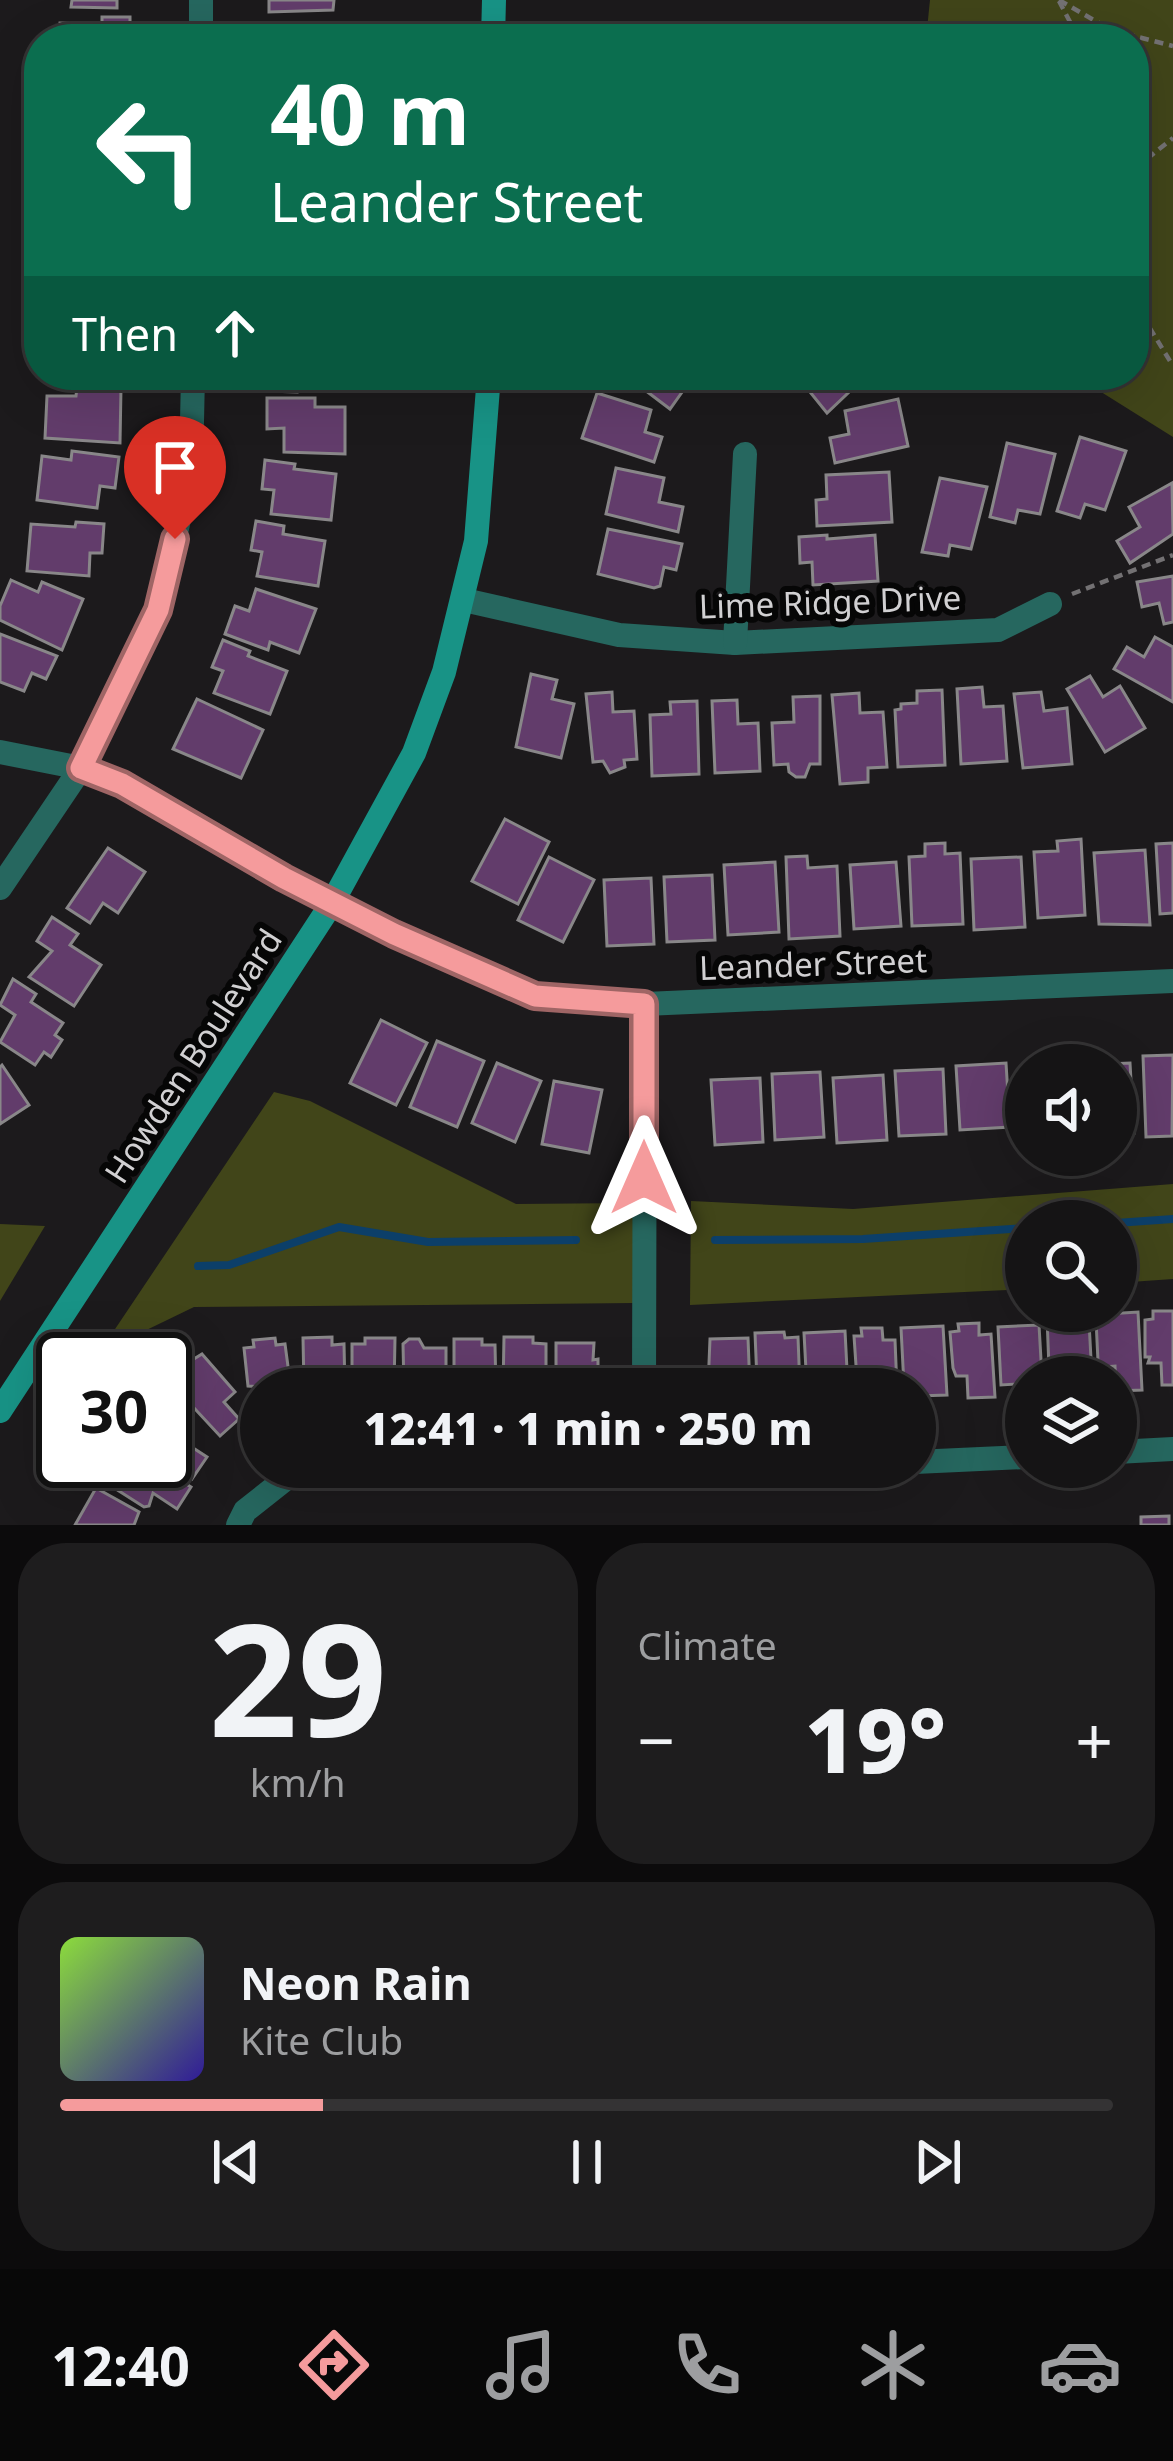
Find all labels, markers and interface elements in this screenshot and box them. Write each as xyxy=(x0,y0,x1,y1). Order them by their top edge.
text: 40 m xyxy=(270,55,470,170)
icon: left xyxy=(72,72,228,228)
text: Leander Street xyxy=(270,164,643,238)
icon: ahead xyxy=(202,300,268,366)
text: Then xyxy=(72,303,178,364)
pin xyxy=(124,416,226,539)
icon: arrive xyxy=(142,434,208,500)
street label: Lime Ridge Drive xyxy=(698,574,962,629)
street label: Howden Boulevard xyxy=(94,920,292,1191)
street label: Leander Street xyxy=(698,937,928,990)
map controls xyxy=(1005,1044,1137,1488)
button: sound xyxy=(1005,1044,1137,1176)
position arrow xyxy=(581,1115,707,1241)
button: search xyxy=(1005,1200,1137,1332)
speed limit sign: 30 xyxy=(36,1332,192,1488)
button: layers xyxy=(1005,1356,1137,1488)
text: 12:41 · 1 min · 250 m xyxy=(363,1397,813,1458)
text: 29 xyxy=(209,1570,387,1783)
text: Climate xyxy=(638,1618,777,1671)
text: 19° xyxy=(804,1677,946,1799)
text: − xyxy=(638,1694,675,1784)
text: + xyxy=(1075,1694,1113,1784)
text: km/h xyxy=(250,1755,346,1808)
text: Neon Rain xyxy=(240,1952,472,2013)
text: Kite Club xyxy=(240,2013,403,2066)
icon: previous xyxy=(203,2129,269,2195)
icon: pause xyxy=(554,2129,620,2195)
icon: next xyxy=(905,2129,971,2195)
icon: directions xyxy=(292,2323,376,2407)
icon: music xyxy=(479,2323,563,2407)
icon: phone xyxy=(665,2323,749,2407)
icon: climate xyxy=(851,2323,935,2407)
icon: car xyxy=(1038,2323,1122,2407)
text: 12:40 xyxy=(51,2328,190,2402)

